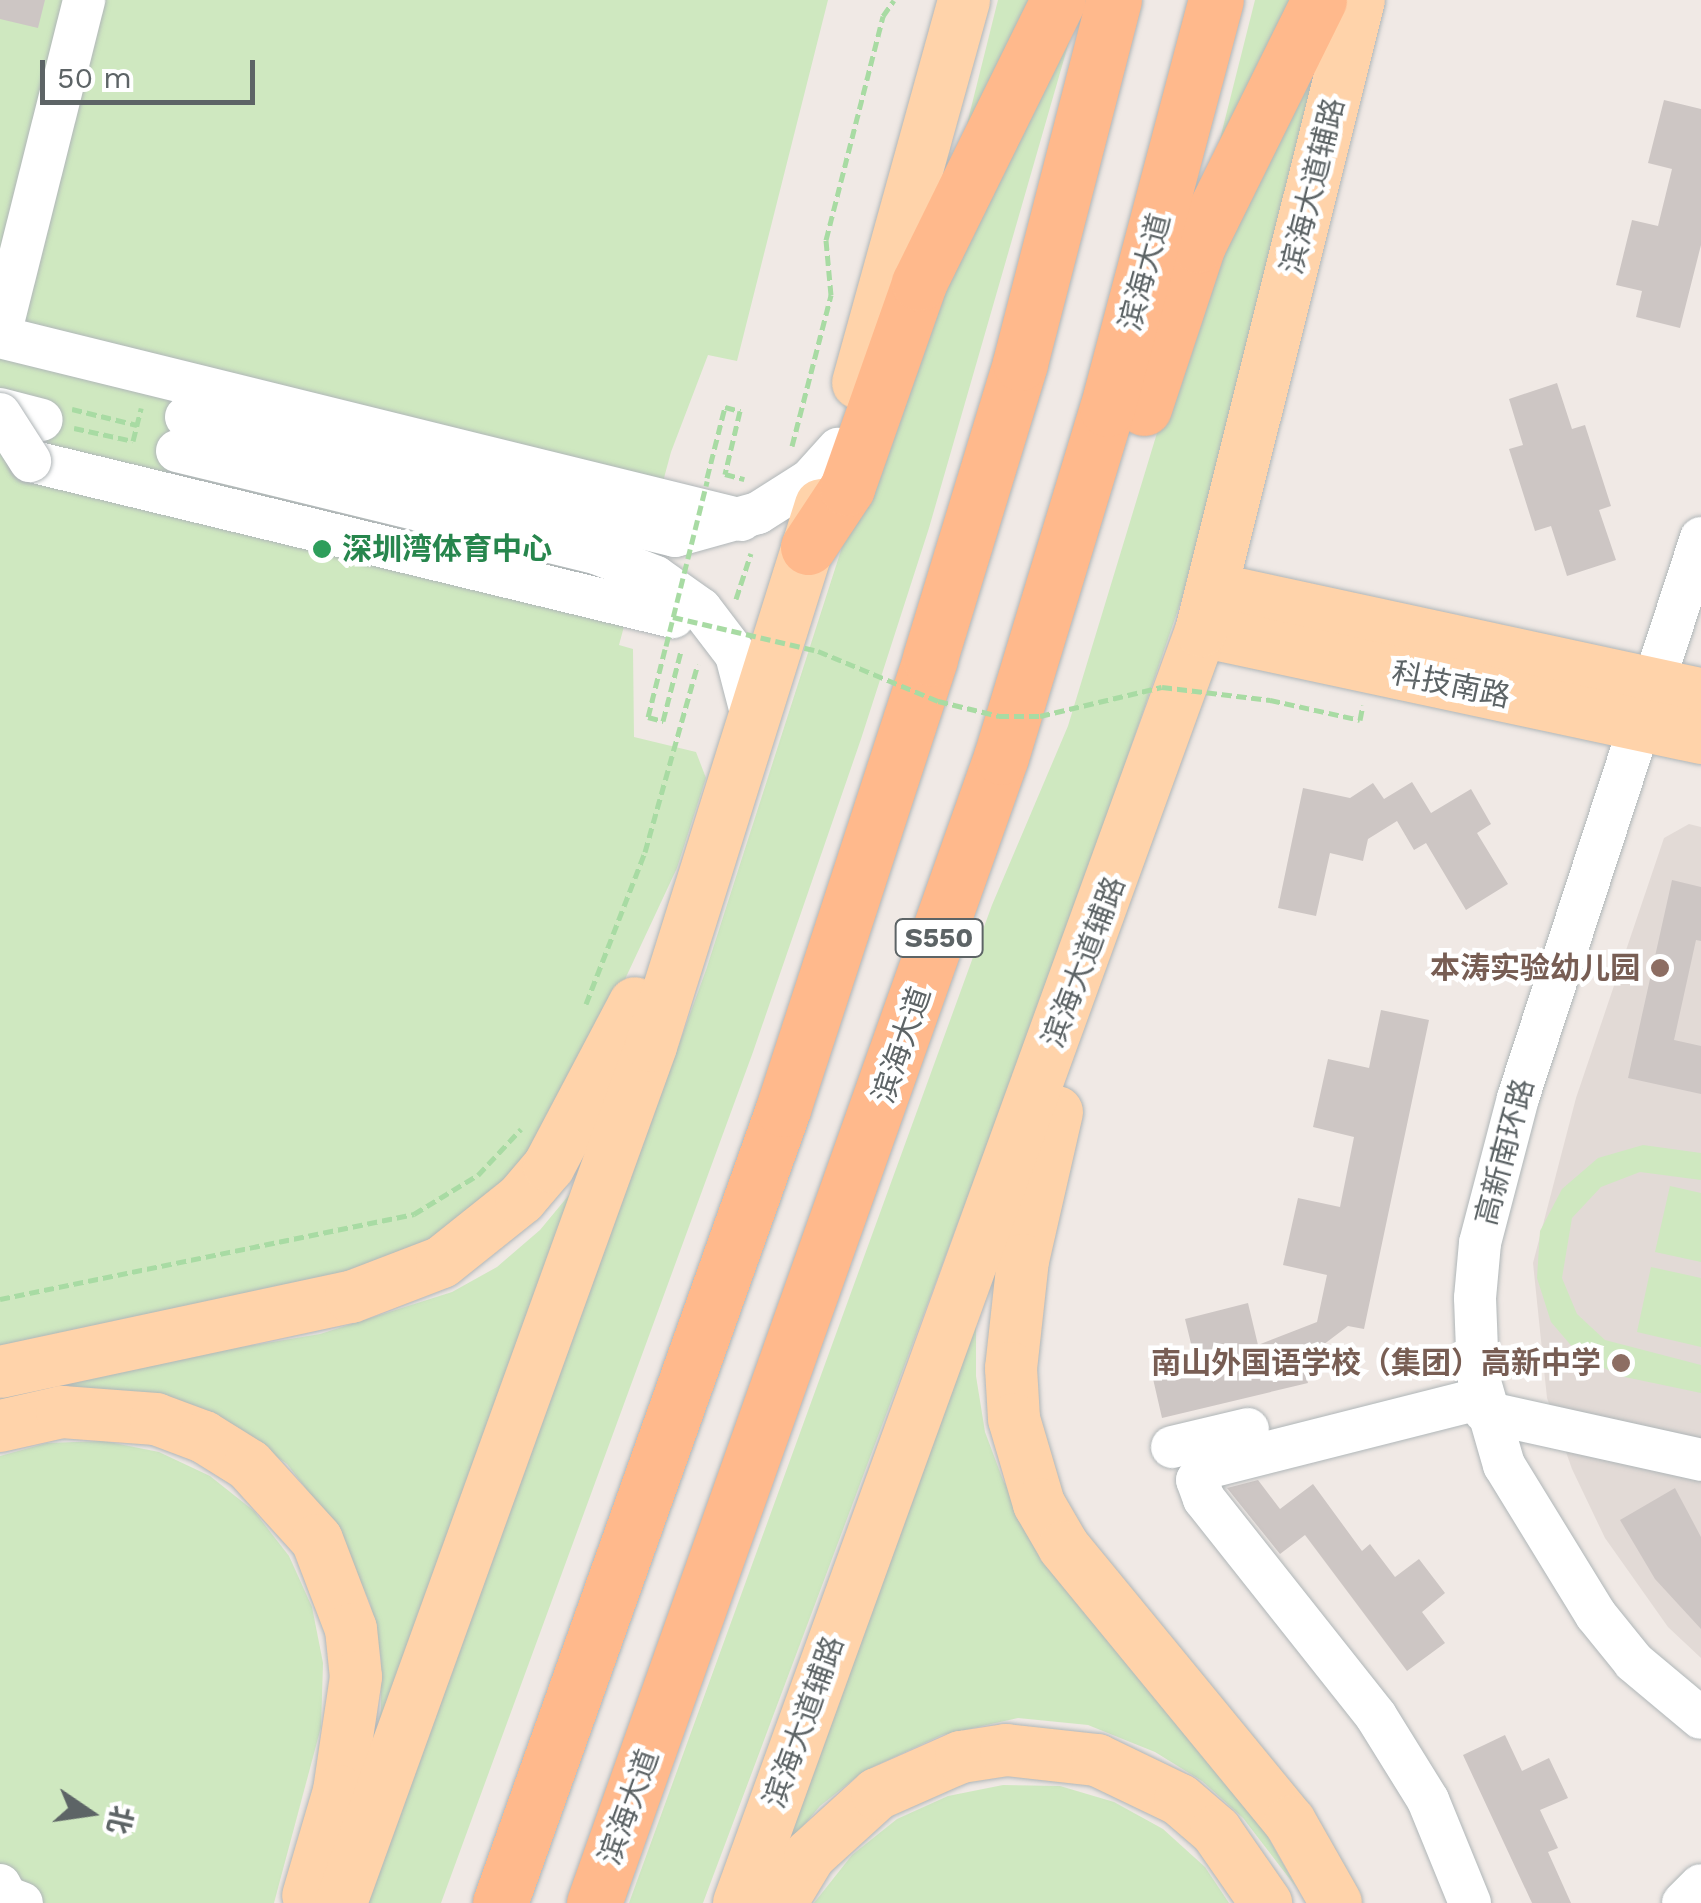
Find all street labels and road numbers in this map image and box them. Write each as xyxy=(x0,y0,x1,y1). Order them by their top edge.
street label: 滨海大道辅路 xyxy=(1274,94,1352,278)
street label: 滨海大道 xyxy=(1112,209,1178,335)
street label: 科技南路 xyxy=(1389,655,1513,715)
street label: 滨海大道辅路 xyxy=(1035,872,1133,1052)
road number: S550 xyxy=(894,915,984,961)
street label: 滨海大道 xyxy=(865,982,939,1108)
street label: 高新南环路 xyxy=(1468,1075,1542,1229)
street label: 滨海大道辅路 xyxy=(756,1631,852,1813)
street label: 滨海大道 xyxy=(592,1744,666,1870)

